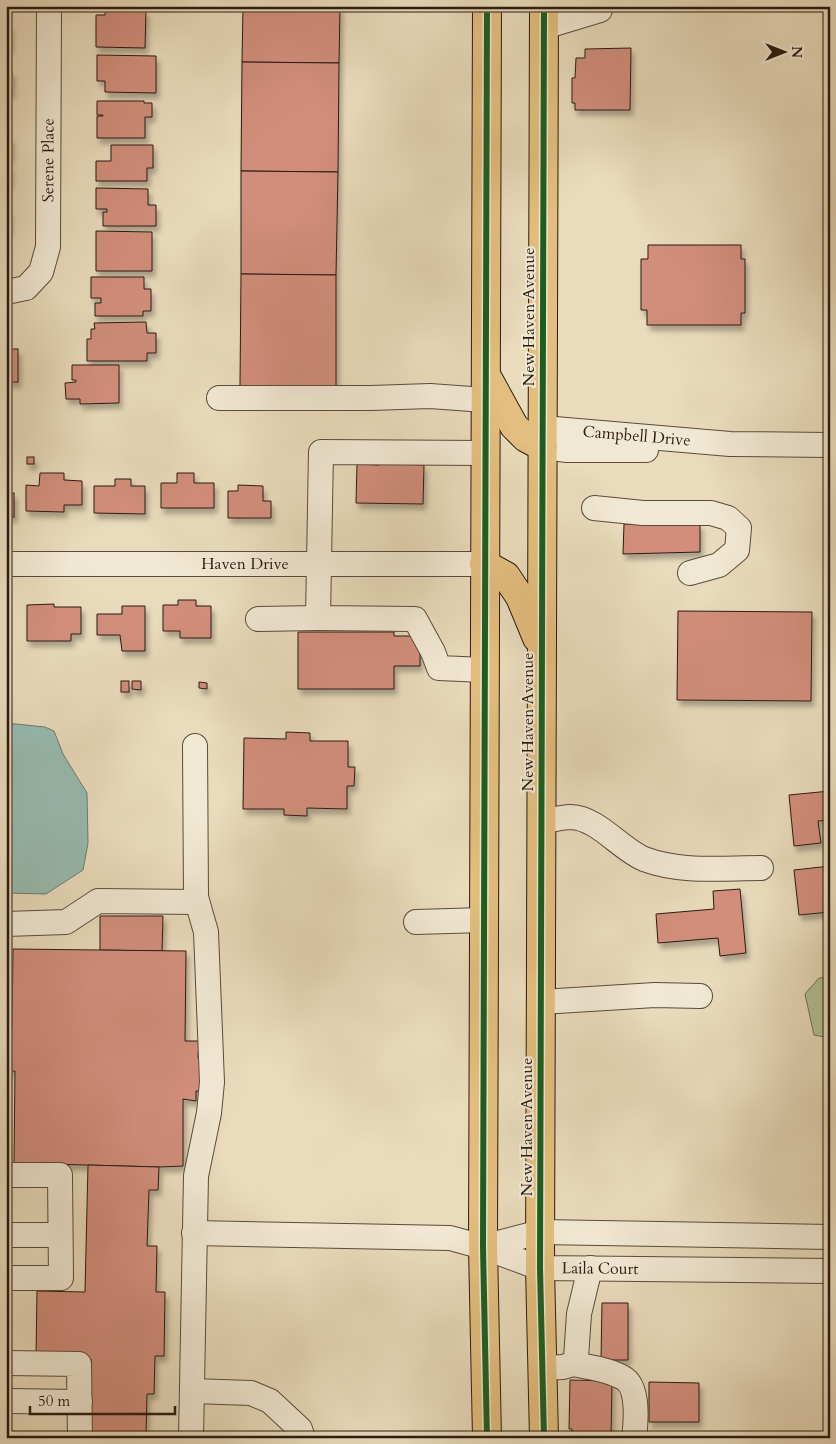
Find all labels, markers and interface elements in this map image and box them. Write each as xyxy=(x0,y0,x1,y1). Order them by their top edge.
north arrow xyxy=(758,28,808,78)
text: N xyxy=(787,46,806,58)
street label: Serene Place xyxy=(37,118,60,202)
street label: New Haven Avenue xyxy=(518,248,540,386)
street label: Campbell Drive xyxy=(582,420,692,452)
street label: Haven Drive xyxy=(201,553,289,575)
street label: New Haven Avenue xyxy=(517,653,539,791)
street label: New Haven Avenue xyxy=(516,1058,538,1196)
street label: Laila Court xyxy=(561,1257,639,1280)
scale bar xyxy=(30,1384,175,1416)
text: 50 m xyxy=(38,1391,70,1411)

